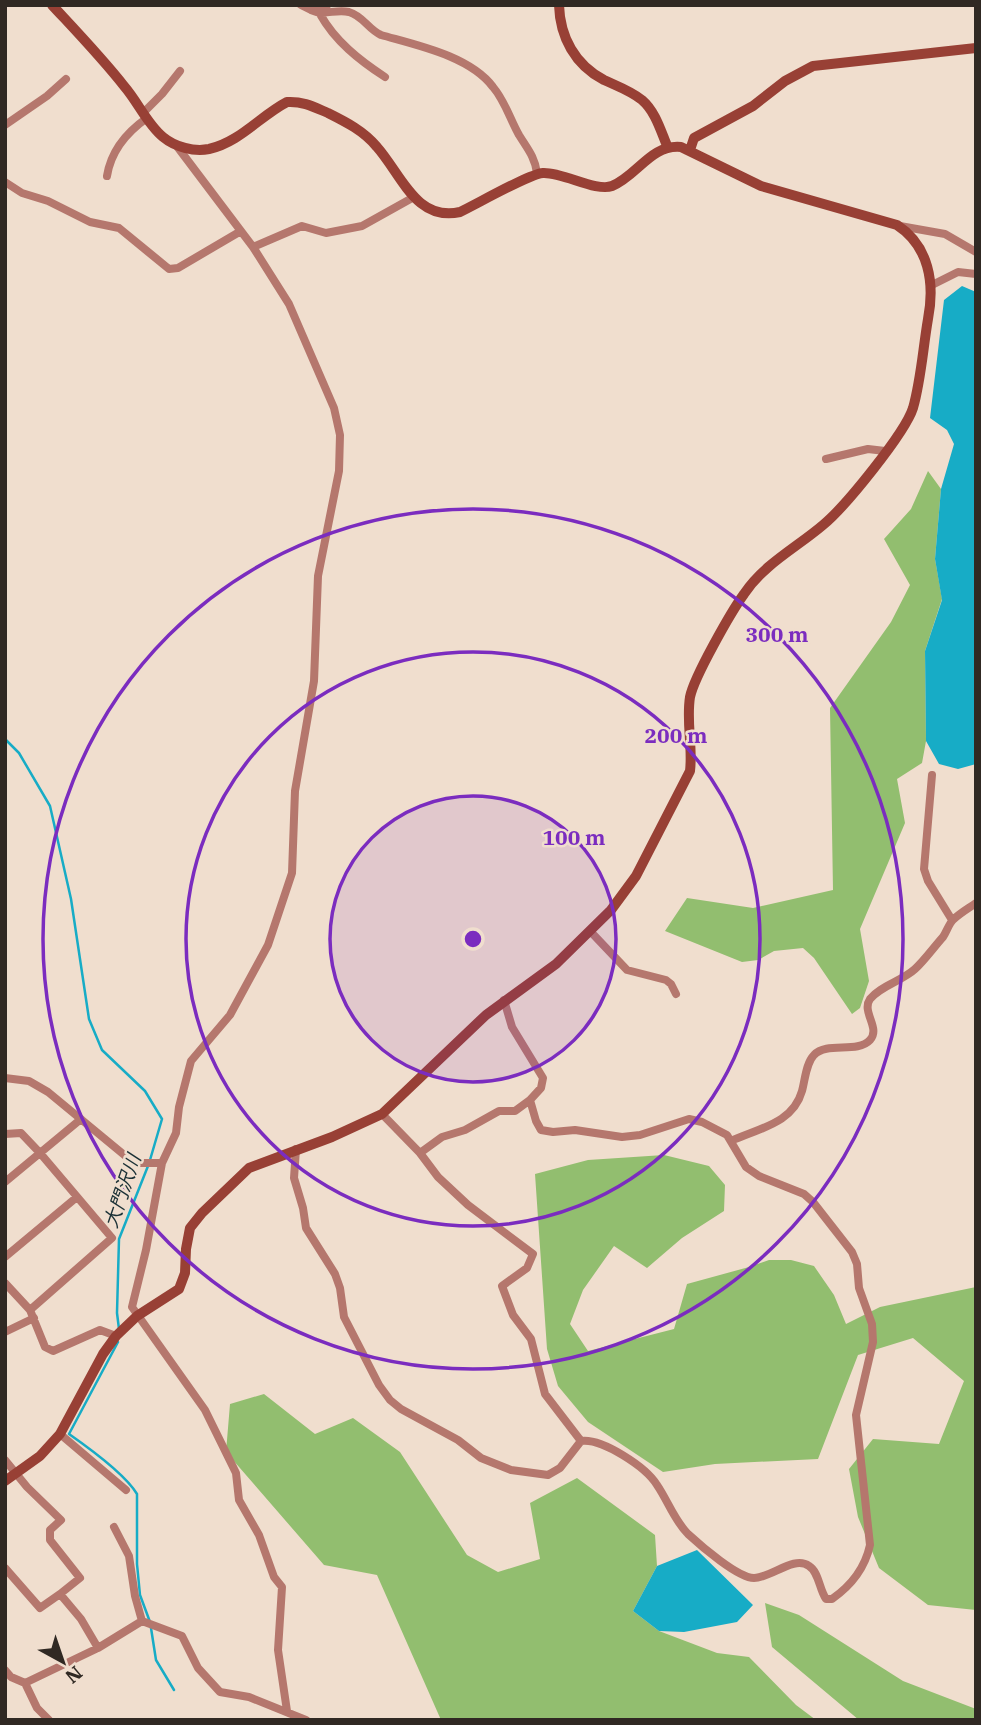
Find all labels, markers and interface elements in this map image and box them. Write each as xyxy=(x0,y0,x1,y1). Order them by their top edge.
text: 300 m xyxy=(745,620,809,648)
text: 200 m xyxy=(644,721,708,749)
text: 100 m xyxy=(542,823,606,851)
centre of rings xyxy=(461,927,485,951)
water label: 大門沢川 xyxy=(98,1149,146,1231)
north arrow xyxy=(28,1627,98,1697)
text: N xyxy=(60,1661,87,1689)

